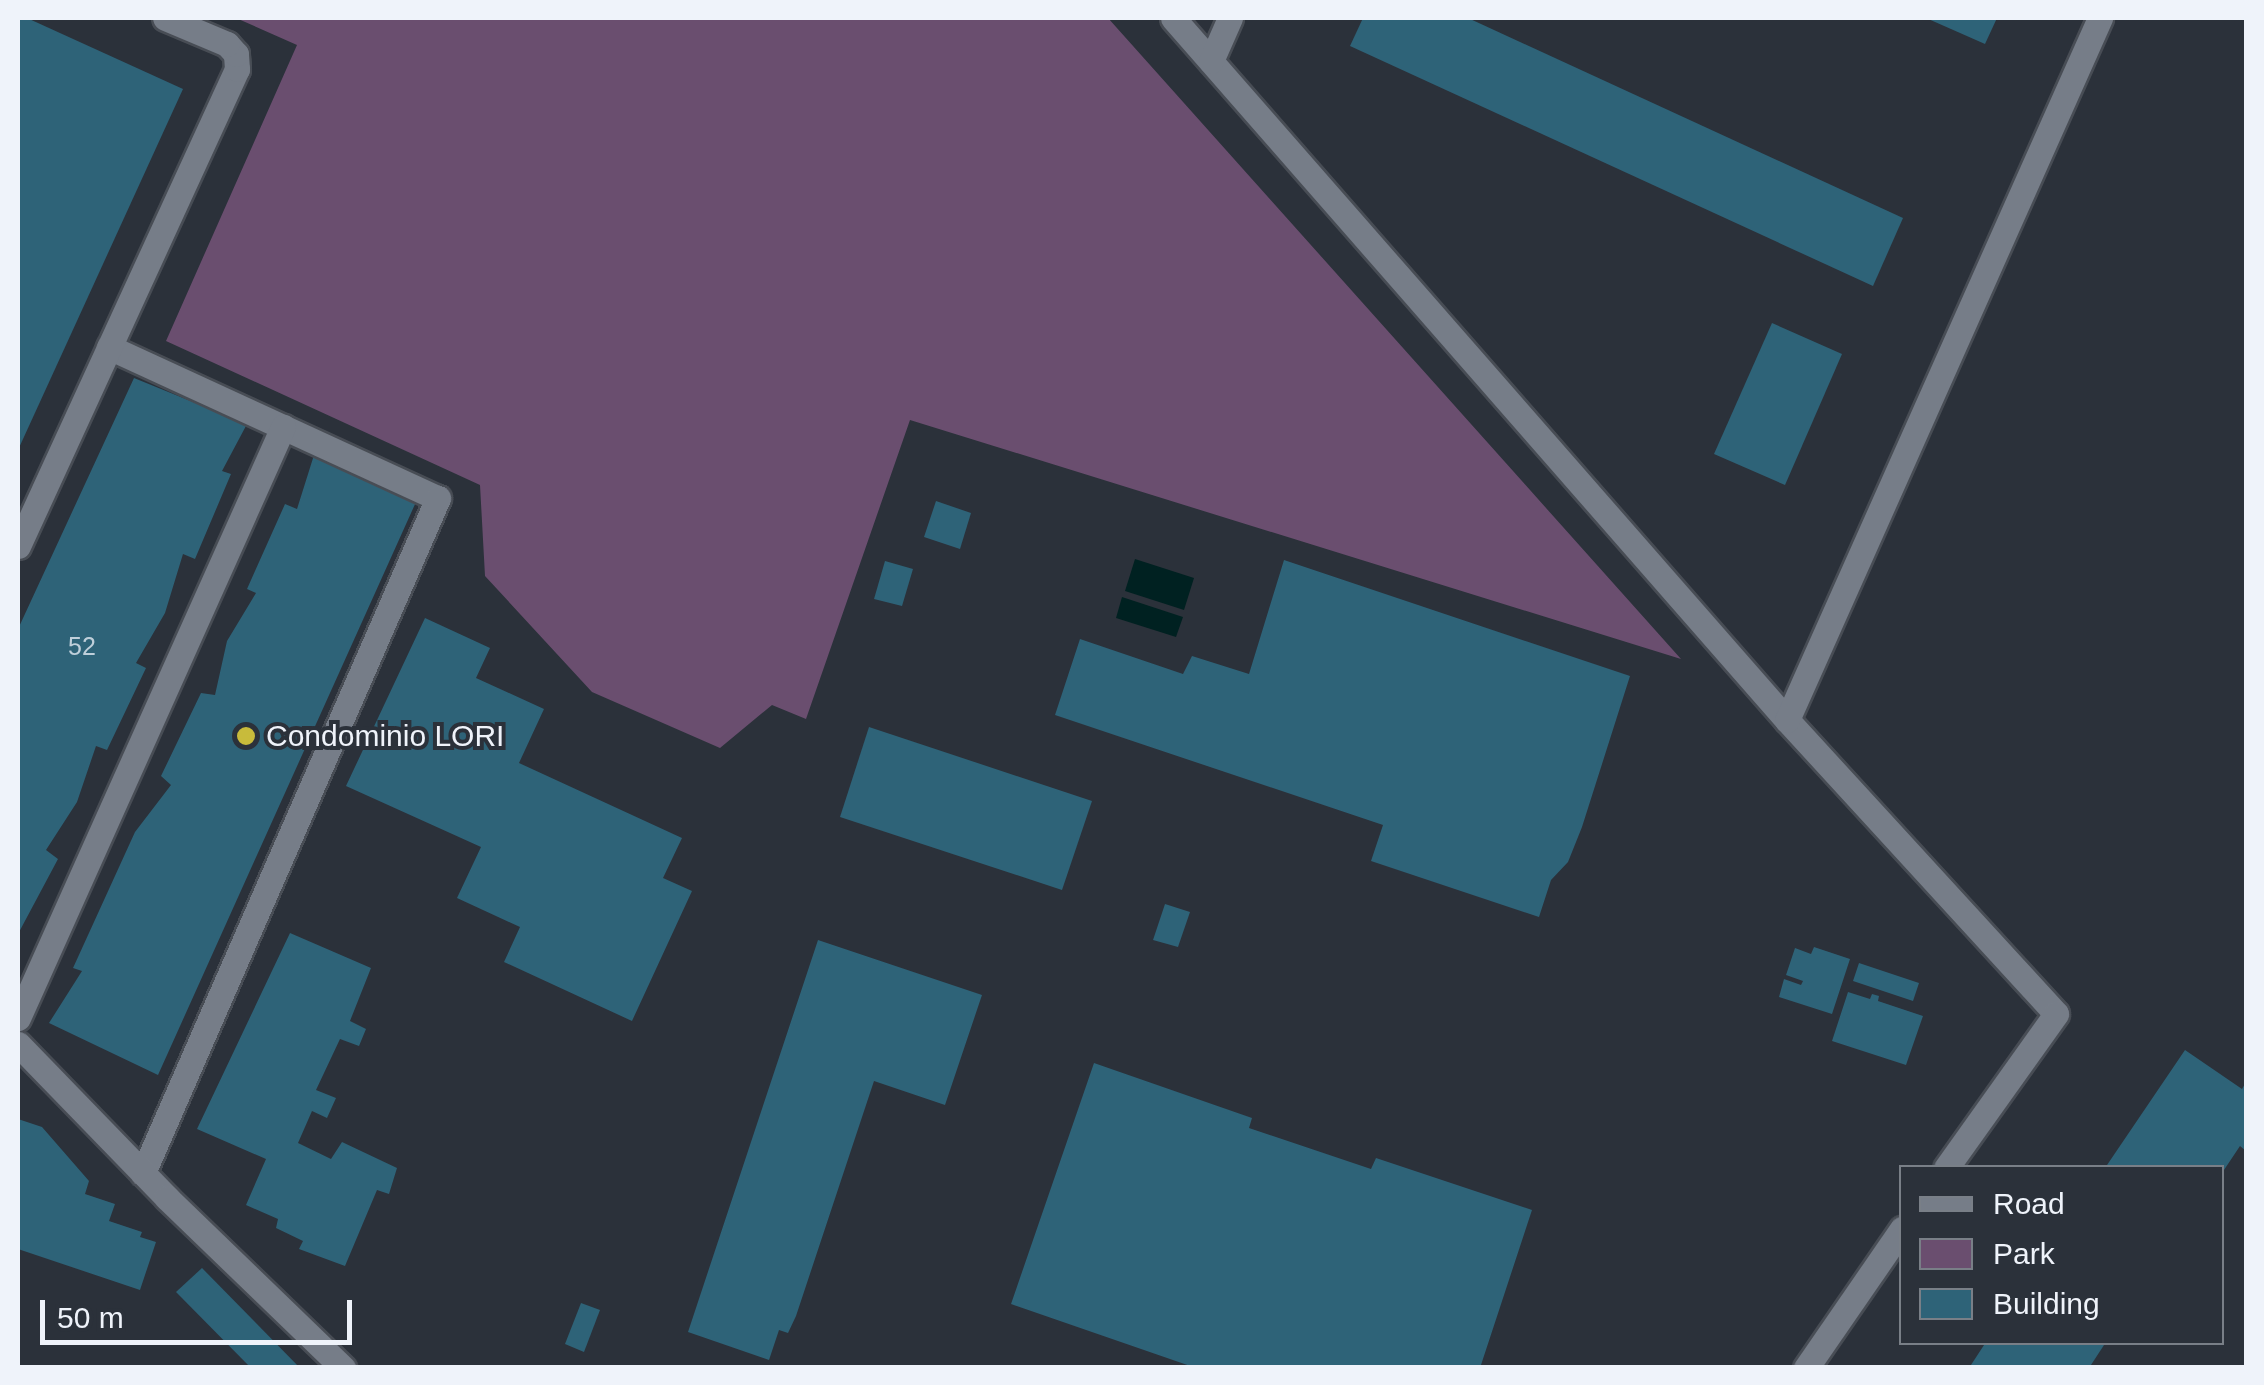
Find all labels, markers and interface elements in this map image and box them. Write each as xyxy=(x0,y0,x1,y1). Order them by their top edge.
house number: 52 xyxy=(68,631,96,661)
place label: Condominio LORI xyxy=(266,718,504,754)
marker: Condominio LORI xyxy=(235,725,257,747)
legend xyxy=(1899,1165,2224,1345)
text: Road xyxy=(1993,1187,2065,1220)
text: Park xyxy=(1993,1237,2055,1270)
scale bar xyxy=(45,1280,358,1342)
text: Building xyxy=(1993,1287,2100,1320)
text: 50 m xyxy=(57,1301,124,1334)

